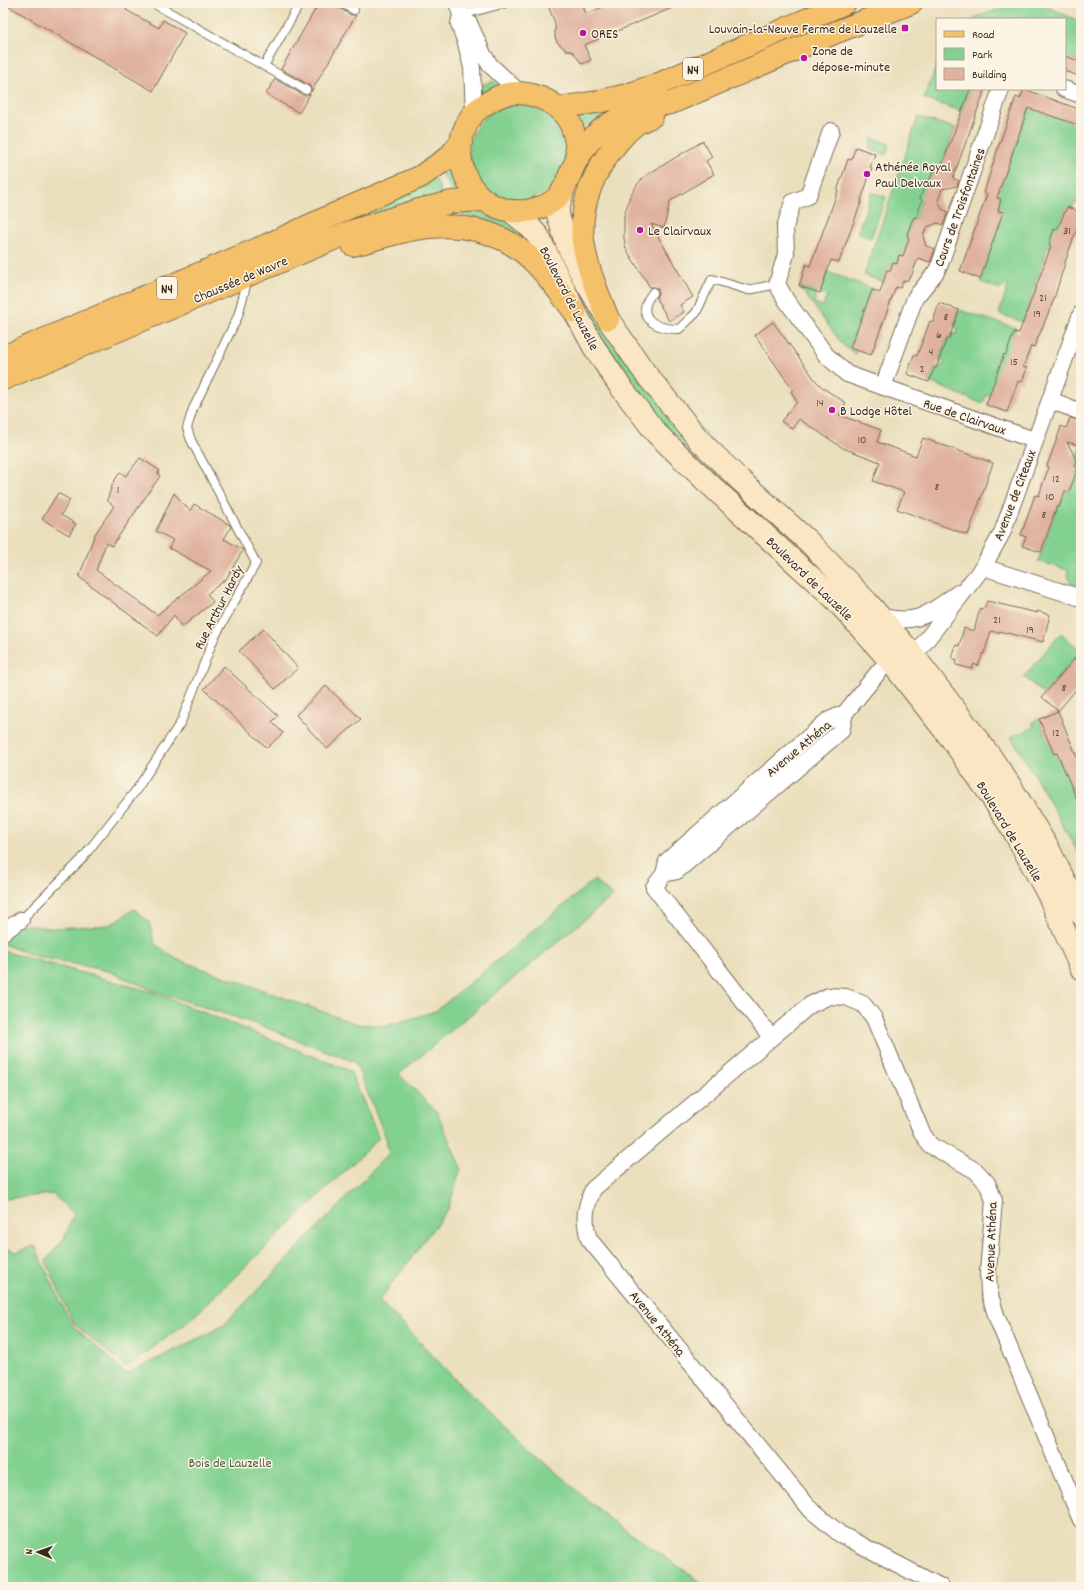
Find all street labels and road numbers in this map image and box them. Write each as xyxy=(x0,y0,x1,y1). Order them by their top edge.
road number: N4 xyxy=(683,58,703,80)
street label: Cours de Troisfontaines xyxy=(930,145,992,270)
street label: Boulevard de Lauzelle xyxy=(533,243,603,354)
street label: Chaussée de Wavre xyxy=(190,252,291,310)
road number: N4 xyxy=(157,277,177,299)
street label: Rue de Clairvaux xyxy=(920,394,1008,441)
street label: Avenue de Citeaux xyxy=(989,447,1042,544)
street label: Boulevard de Lauzelle xyxy=(761,533,857,626)
street label: Rue Arthur Hardy xyxy=(190,562,250,654)
street label: Avenue Athéna xyxy=(762,716,837,783)
street label: Boulevard de Lauzelle xyxy=(970,778,1046,886)
street label: Avenue Athéna xyxy=(981,1201,1003,1282)
street label: Avenue Athéna xyxy=(624,1287,690,1362)

